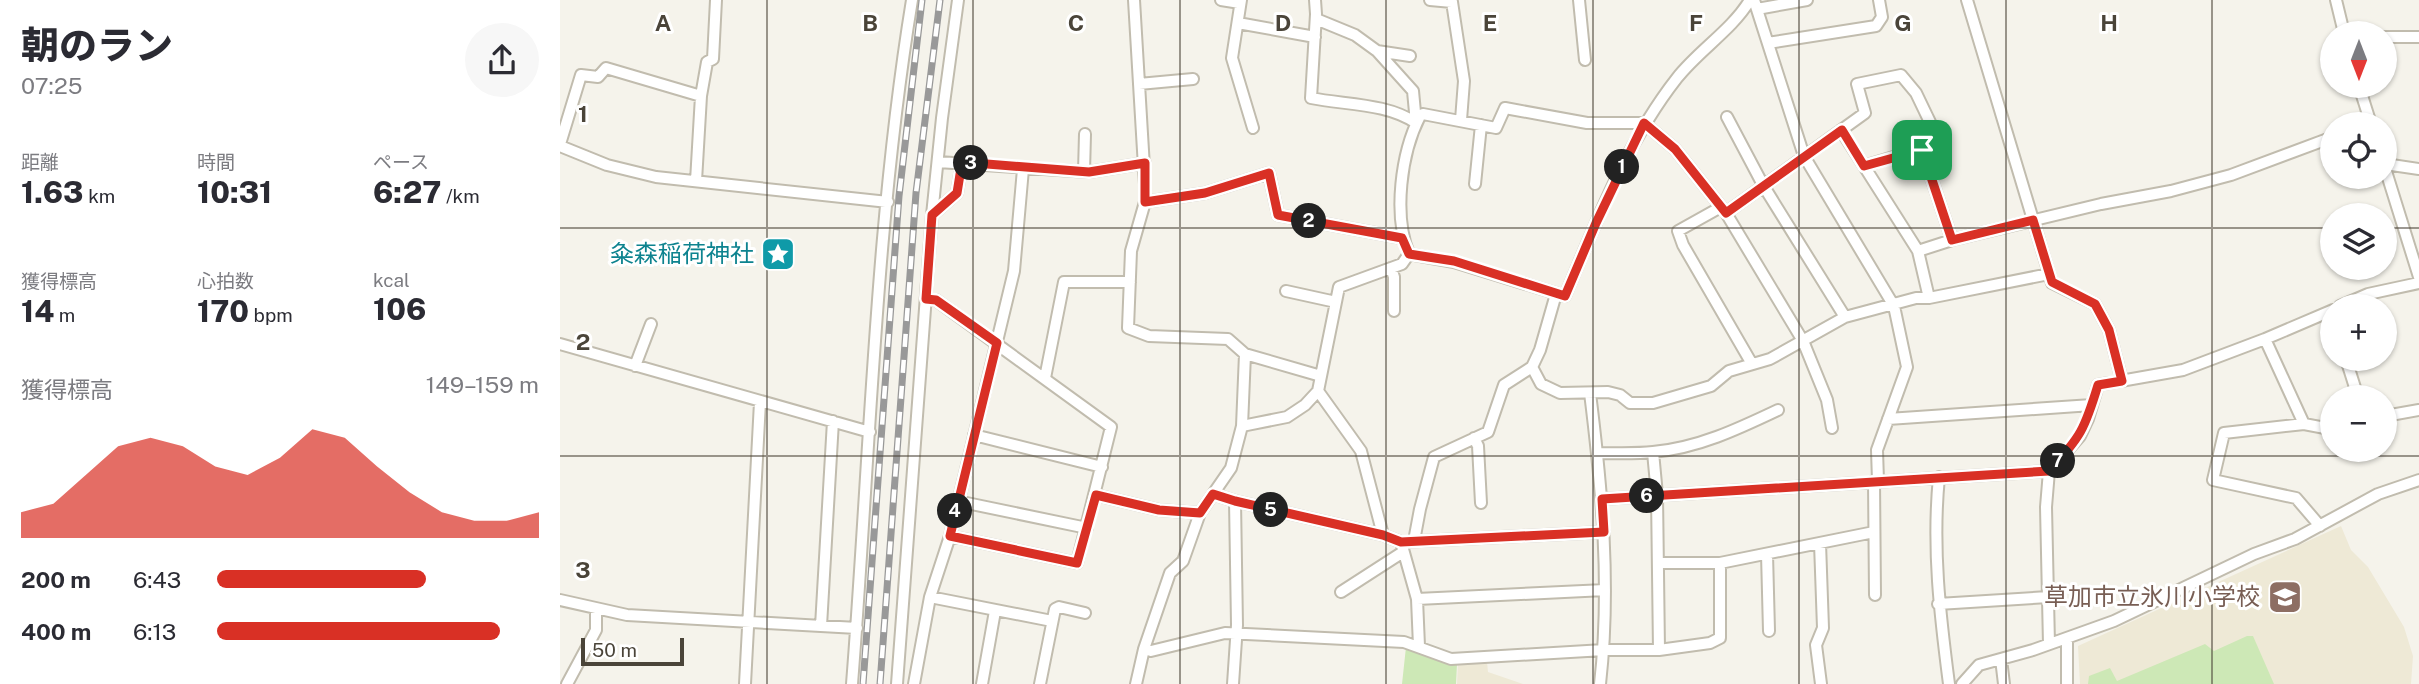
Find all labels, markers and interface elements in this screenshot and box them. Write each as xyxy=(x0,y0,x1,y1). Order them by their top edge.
text: A xyxy=(655,9,672,36)
text: B xyxy=(862,9,878,36)
text: C xyxy=(1068,9,1084,36)
text: D xyxy=(1275,9,1291,36)
text: E xyxy=(1483,9,1497,36)
text: F xyxy=(1689,9,1703,36)
text: G xyxy=(1894,9,1912,36)
text: H xyxy=(2100,9,2118,36)
north arrow xyxy=(2320,21,2398,98)
map controls xyxy=(2320,21,2397,462)
text: 朝のラン xyxy=(21,23,173,68)
button: share xyxy=(465,23,539,97)
text: 07:25 xyxy=(21,72,83,99)
text: 1 xyxy=(578,100,588,127)
button: locate xyxy=(2320,112,2397,189)
pin xyxy=(1892,120,1952,180)
icon: arrive xyxy=(1903,131,1941,169)
pin: 3 xyxy=(954,146,988,180)
pin: 1 xyxy=(1604,150,1640,184)
text: 距離 xyxy=(21,151,59,173)
text: 時間 xyxy=(197,151,235,173)
text: ペース xyxy=(373,151,429,173)
text: 3 xyxy=(964,151,977,173)
text: 1 xyxy=(1617,155,1626,177)
text: 1.63 xyxy=(21,174,84,210)
text: 10:31 xyxy=(197,174,272,210)
text: 6:27 xyxy=(373,174,441,210)
text: km xyxy=(84,185,115,207)
text: /km xyxy=(441,185,480,207)
button: layers xyxy=(2320,203,2397,280)
pin: 2 xyxy=(1292,204,1326,238)
text: 2 xyxy=(1302,209,1315,231)
place icon: 粂森稲荷神社 xyxy=(759,235,797,273)
place label: 粂森稲荷神社 xyxy=(610,239,754,267)
text: kcal xyxy=(373,269,410,291)
text: 獲得標高 xyxy=(21,270,97,292)
text: 心拍数 xyxy=(197,270,254,292)
text: 106 xyxy=(373,291,426,327)
text: 14 xyxy=(21,293,54,329)
text: 170 xyxy=(197,293,249,329)
button: + xyxy=(2320,294,2397,371)
text: m xyxy=(54,304,75,326)
text: bpm xyxy=(249,304,293,326)
text: 2 xyxy=(576,328,590,355)
text: 149–159 m xyxy=(426,371,539,398)
text: 獲得標高 xyxy=(21,376,113,403)
button: − xyxy=(2320,385,2397,462)
pin: 7 xyxy=(2040,444,2076,478)
text: 7 xyxy=(2052,449,2063,471)
pin: 6 xyxy=(1630,478,1664,514)
text: 6 xyxy=(1640,484,1653,506)
pin: 5 xyxy=(1254,492,1288,528)
pin: 4 xyxy=(938,494,972,528)
text: 5 xyxy=(1264,498,1277,520)
text: 4 xyxy=(948,499,961,521)
text: 3 xyxy=(575,556,591,583)
text: 200 m xyxy=(21,566,91,593)
text: 6:43 xyxy=(133,566,181,593)
school or university icon: 草加市立氷川小学校 xyxy=(2266,578,2304,616)
place label: 草加市立氷川小学校 xyxy=(2044,582,2260,610)
text: 400 m xyxy=(21,618,91,645)
text: 6:13 xyxy=(133,618,176,645)
scale bar xyxy=(581,635,684,667)
text: 50 m xyxy=(592,639,637,661)

